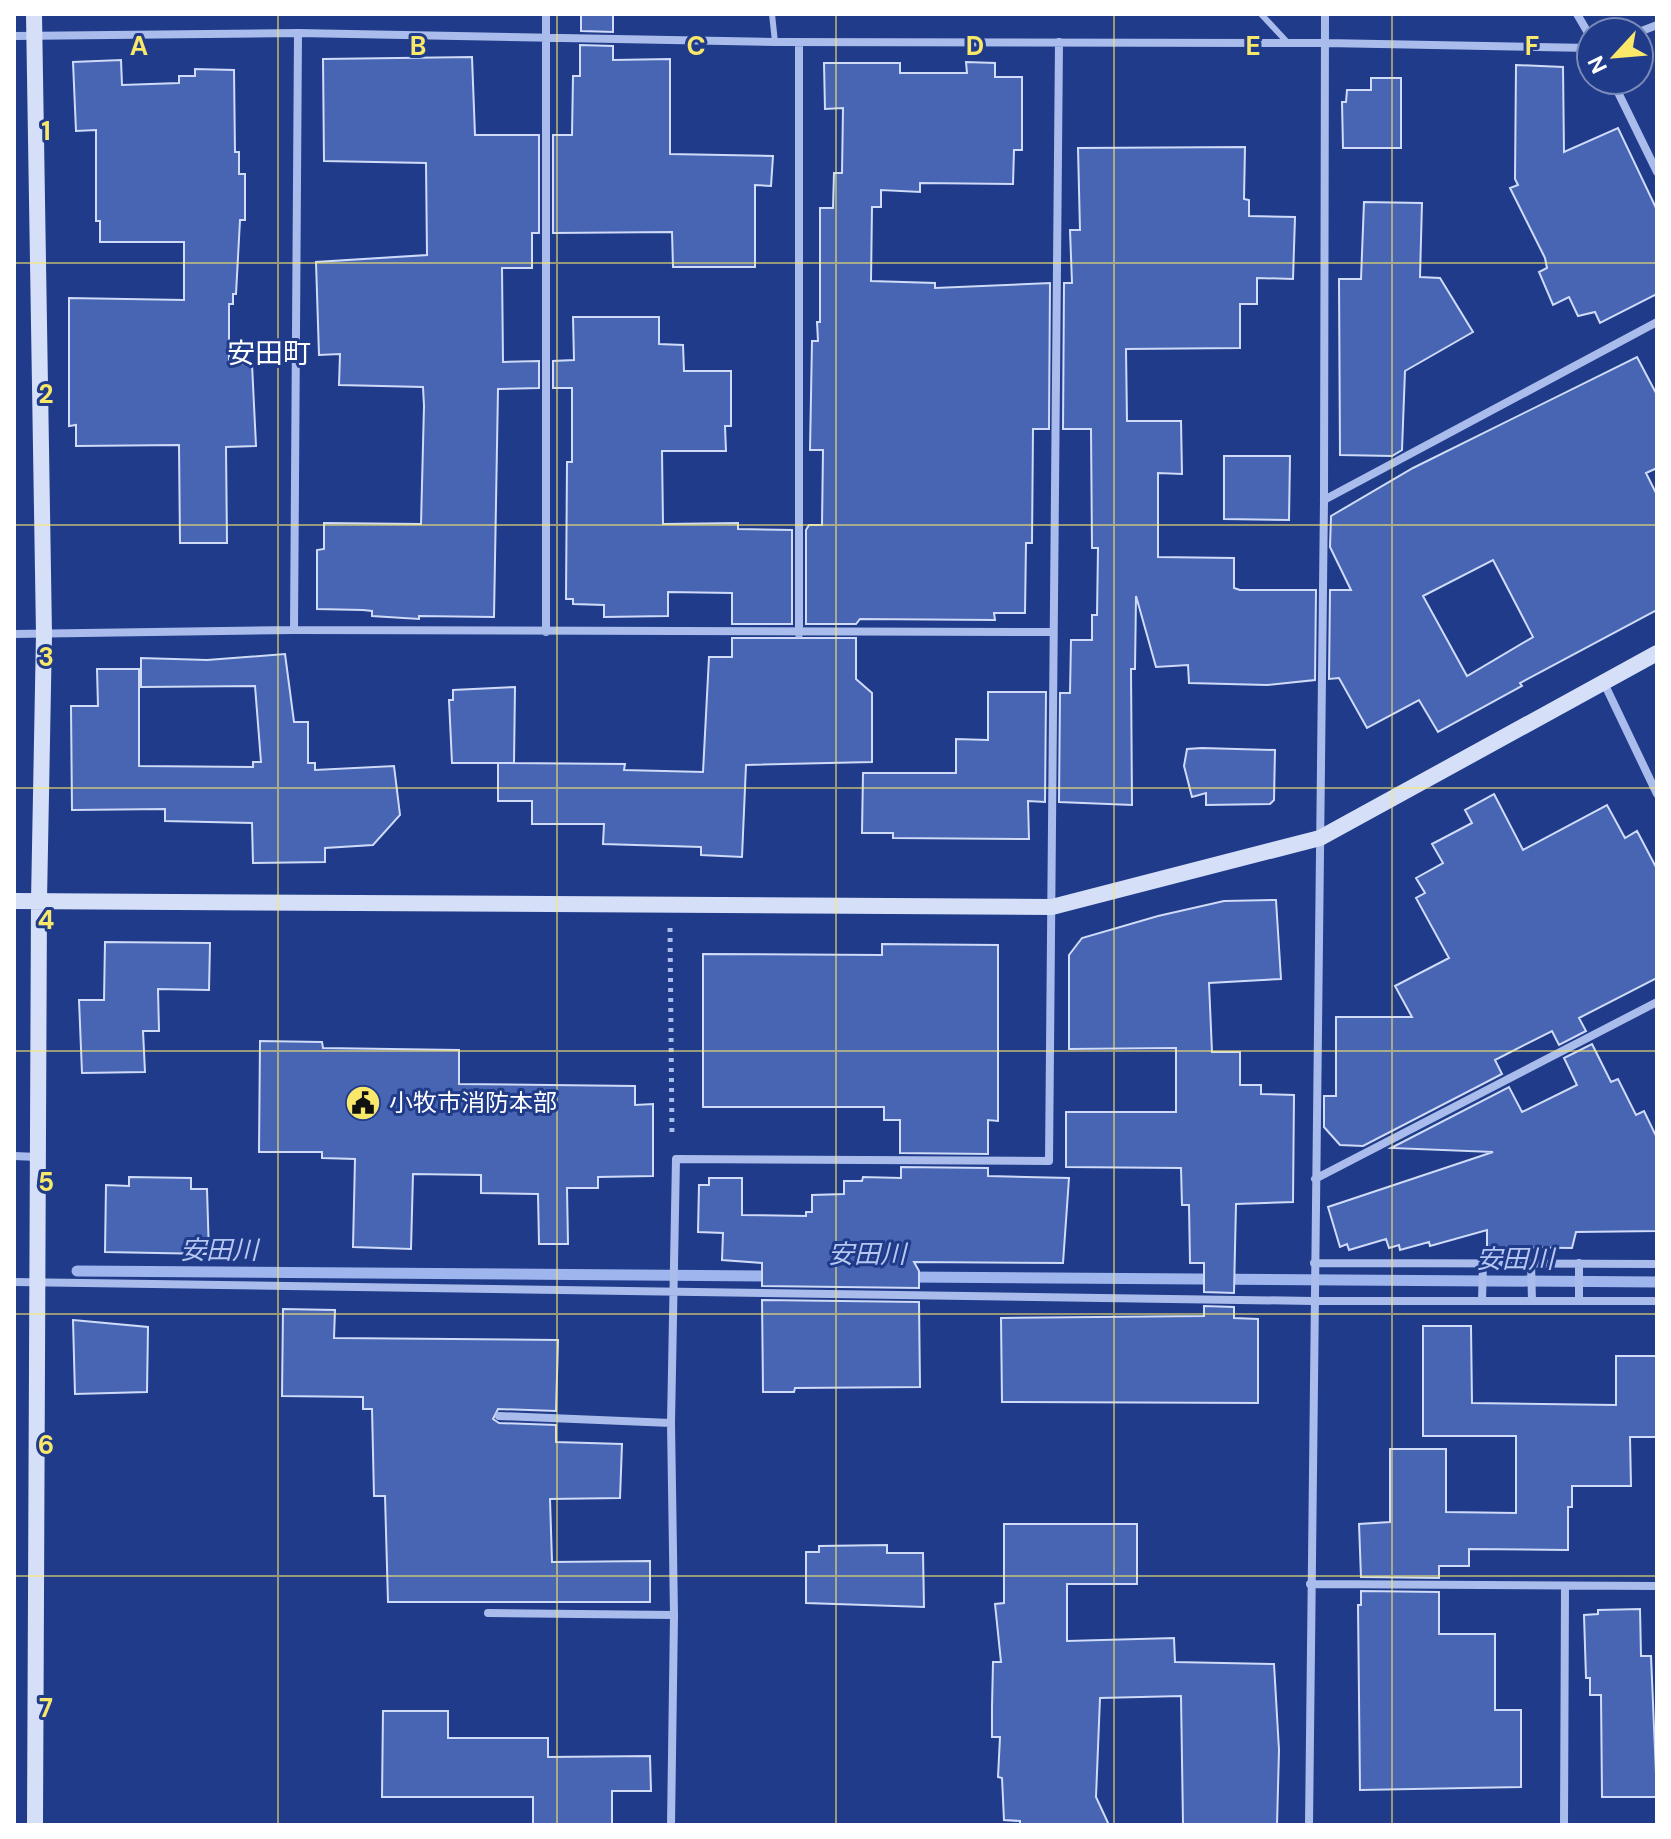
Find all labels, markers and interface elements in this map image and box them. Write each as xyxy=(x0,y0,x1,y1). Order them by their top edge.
north arrow xyxy=(1575,16,1655,96)
text: A xyxy=(130,29,148,63)
text: B xyxy=(410,29,426,63)
text: C xyxy=(686,29,706,63)
text: D xyxy=(966,29,984,63)
text: E xyxy=(1245,29,1261,63)
text: F xyxy=(1525,29,1539,63)
text: N xyxy=(1581,51,1614,78)
text: 1 xyxy=(41,114,51,148)
district label: 安田町 xyxy=(227,335,311,372)
text: 2 xyxy=(38,377,54,411)
text: 3 xyxy=(38,640,54,674)
text: 4 xyxy=(38,903,54,937)
public building icon: 小牧市消防本部 xyxy=(344,1084,382,1122)
place label: 小牧市消防本部 xyxy=(389,1087,557,1118)
text: 5 xyxy=(38,1165,54,1199)
water label: 安田川 xyxy=(180,1233,261,1267)
water label: 安田川 xyxy=(828,1237,909,1271)
water label: 安田川 xyxy=(1476,1242,1557,1276)
text: 6 xyxy=(38,1428,54,1462)
text: 7 xyxy=(39,1691,53,1725)

